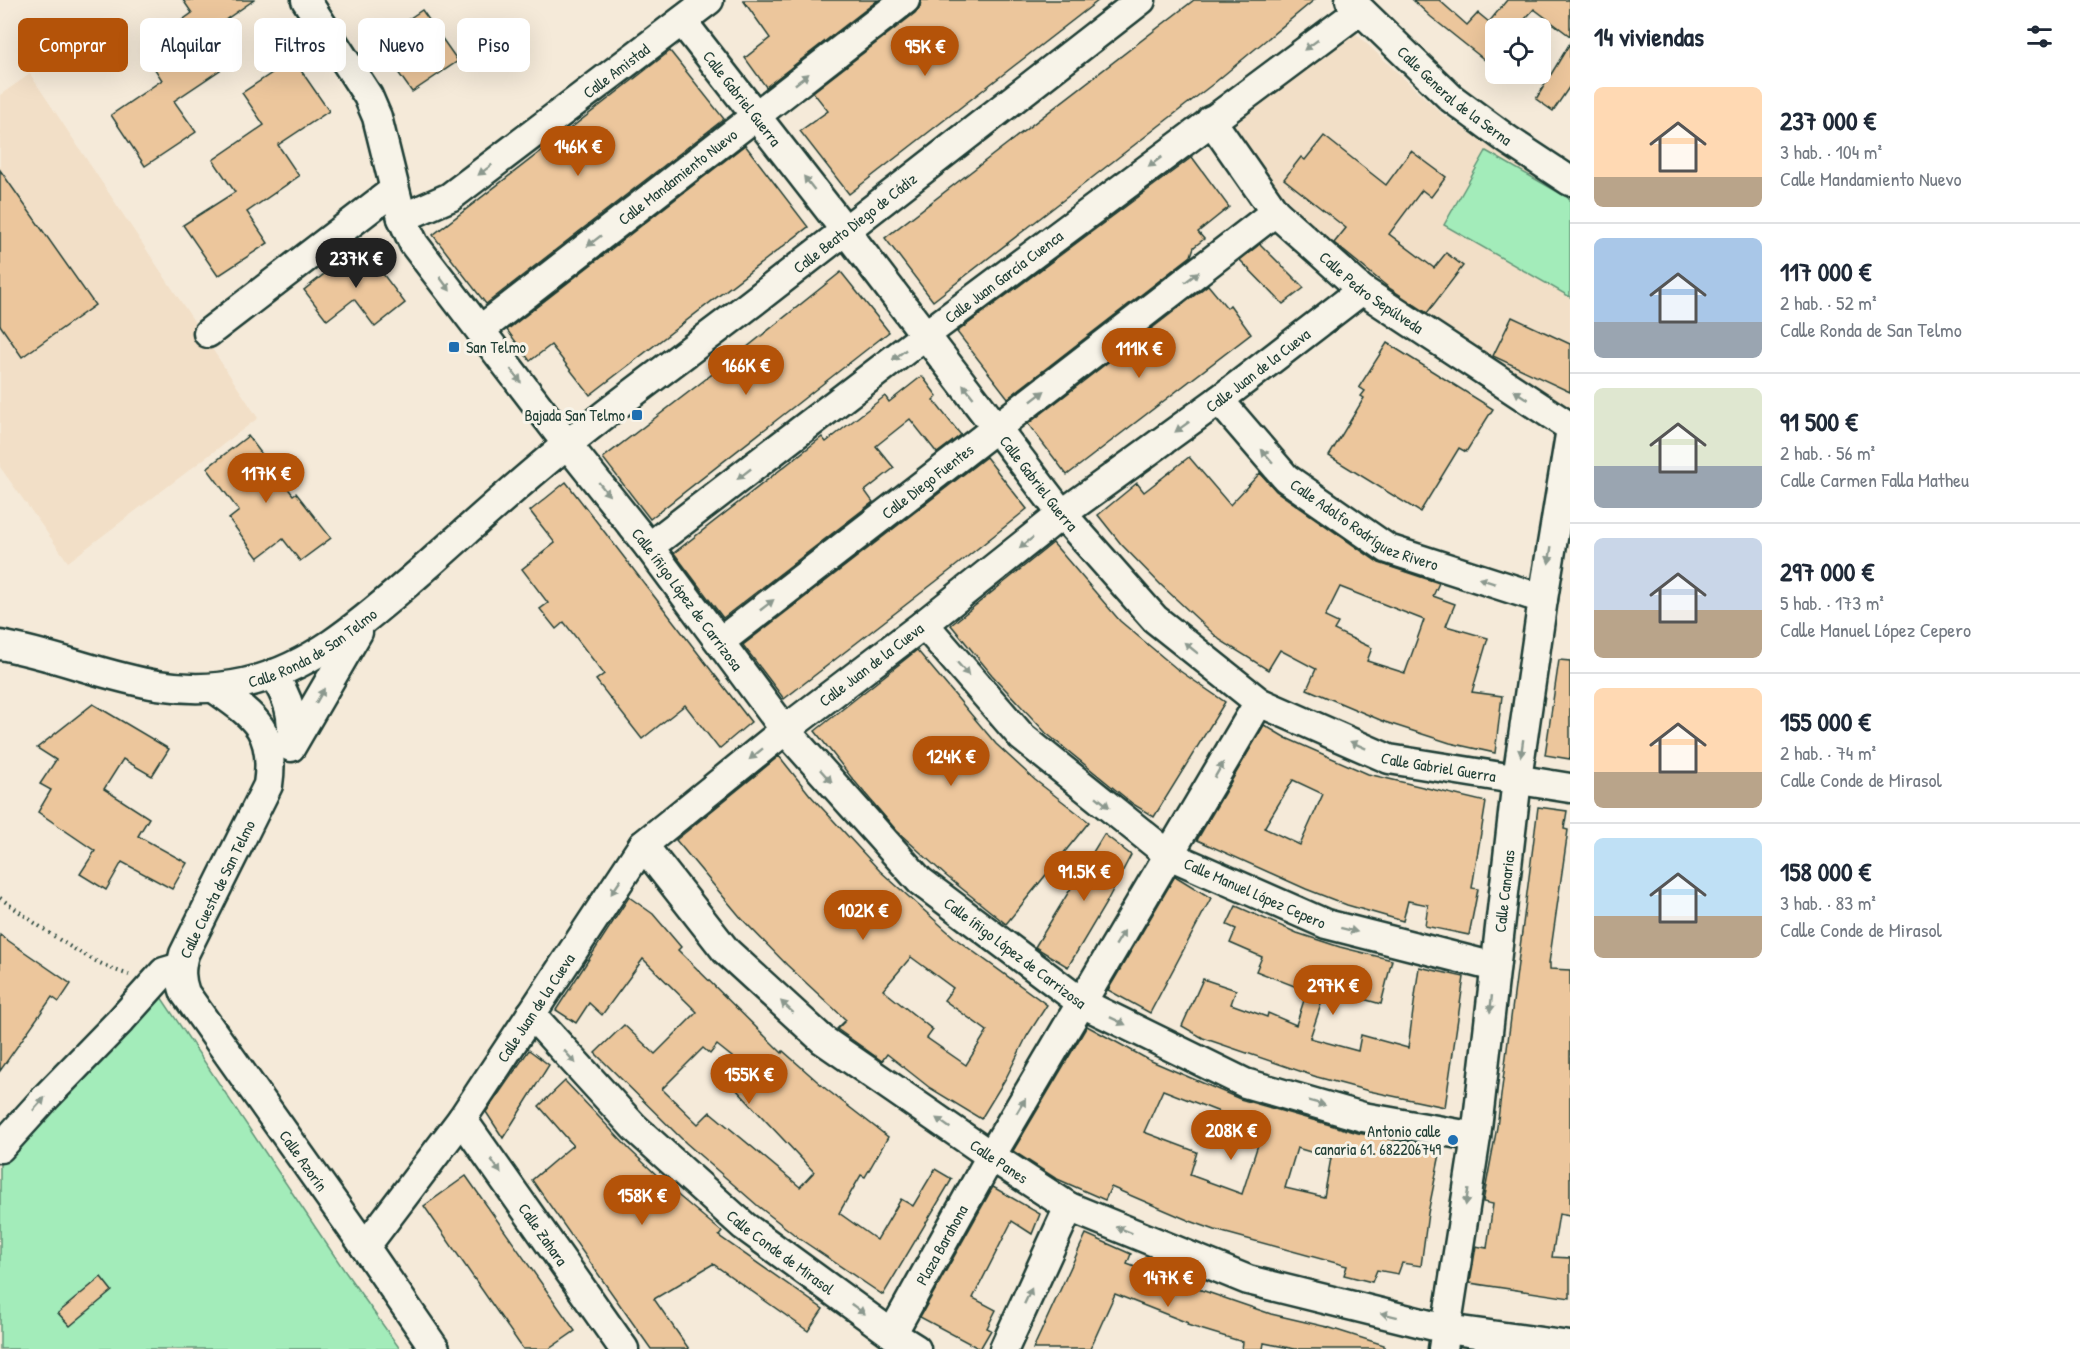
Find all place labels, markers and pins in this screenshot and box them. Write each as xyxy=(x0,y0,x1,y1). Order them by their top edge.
pin: 95K € xyxy=(883,26,967,77)
pin: 146K € xyxy=(529,126,627,177)
pin: 237K € xyxy=(307,238,405,289)
pin: 111K € xyxy=(1090,328,1188,379)
place label: San Telmo xyxy=(466,336,527,358)
marker: San Telmo xyxy=(447,340,461,354)
pin: 166K € xyxy=(697,345,795,396)
place label: Bajada San Telmo xyxy=(524,404,626,426)
marker: Bajada San Telmo xyxy=(630,408,644,422)
pin: 117K € xyxy=(217,453,315,504)
pin: 124K € xyxy=(902,736,1000,787)
pin: 91.5K € xyxy=(1029,851,1139,902)
pin: 102K € xyxy=(814,890,912,941)
pin: 297K € xyxy=(1284,965,1382,1016)
pin: 155K € xyxy=(700,1054,798,1105)
pin: 208K € xyxy=(1182,1110,1280,1161)
place label: Antonio calle canaria 61. 682206749 xyxy=(1314,1120,1442,1160)
marker: Antonio calle canaria 61. 682206749 xyxy=(1446,1133,1460,1147)
pin: 158K € xyxy=(593,1175,691,1226)
pin: 147K € xyxy=(1119,1257,1217,1308)

